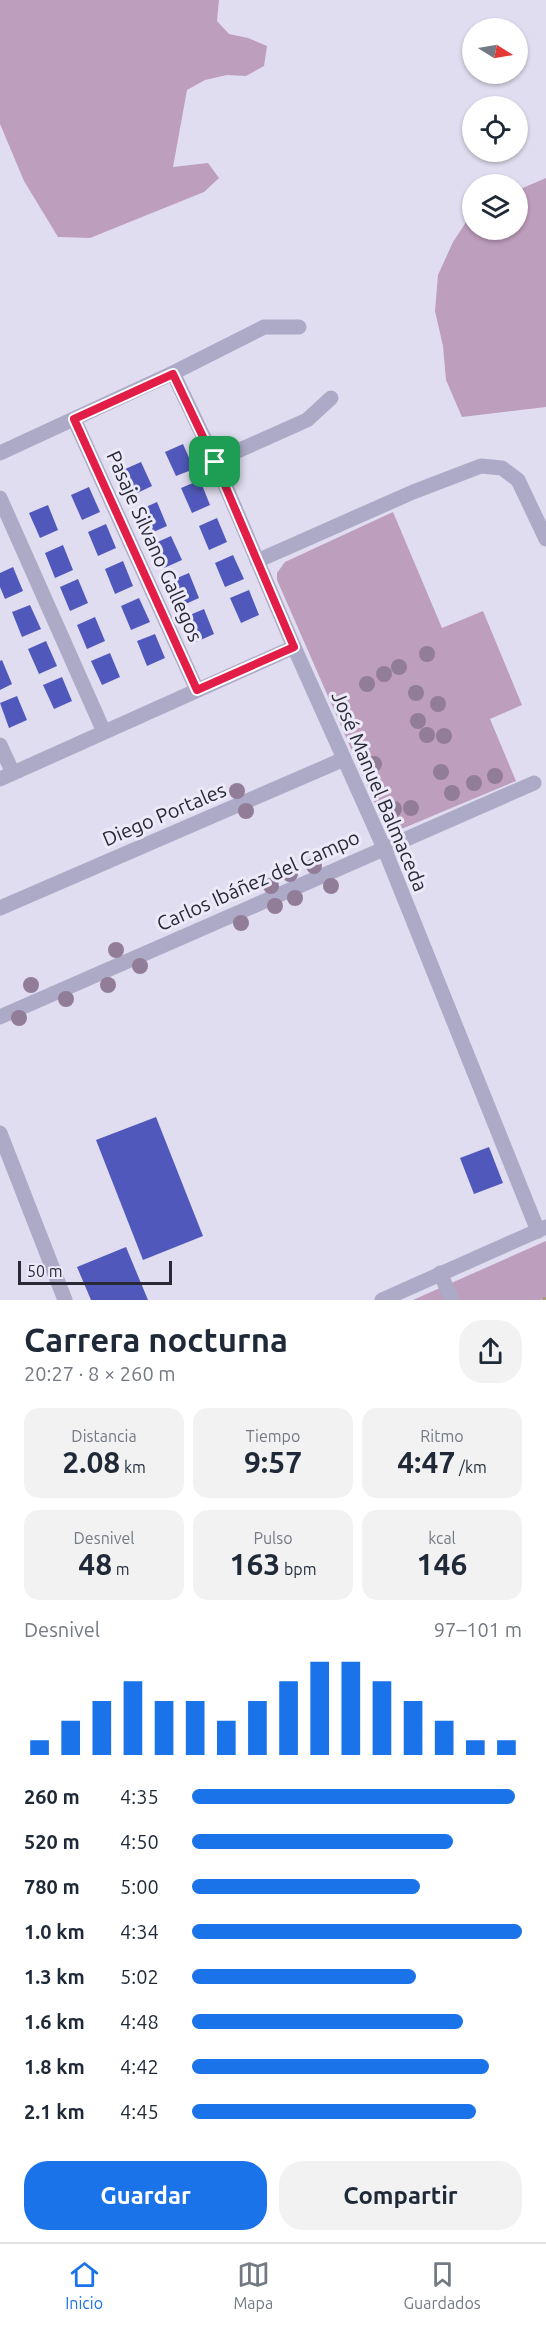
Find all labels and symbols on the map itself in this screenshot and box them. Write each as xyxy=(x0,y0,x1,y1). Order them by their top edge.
north arrow xyxy=(462,18,528,84)
pin xyxy=(189,436,240,487)
street label: Pasaje Silvano Gallegos xyxy=(102,447,208,645)
street label: José Manuel Balmaceda xyxy=(327,687,433,895)
street label: Diego Portales xyxy=(99,778,229,850)
street label: Carlos Ibáñez del Campo xyxy=(153,825,363,935)
scale bar xyxy=(18,1258,172,1286)

